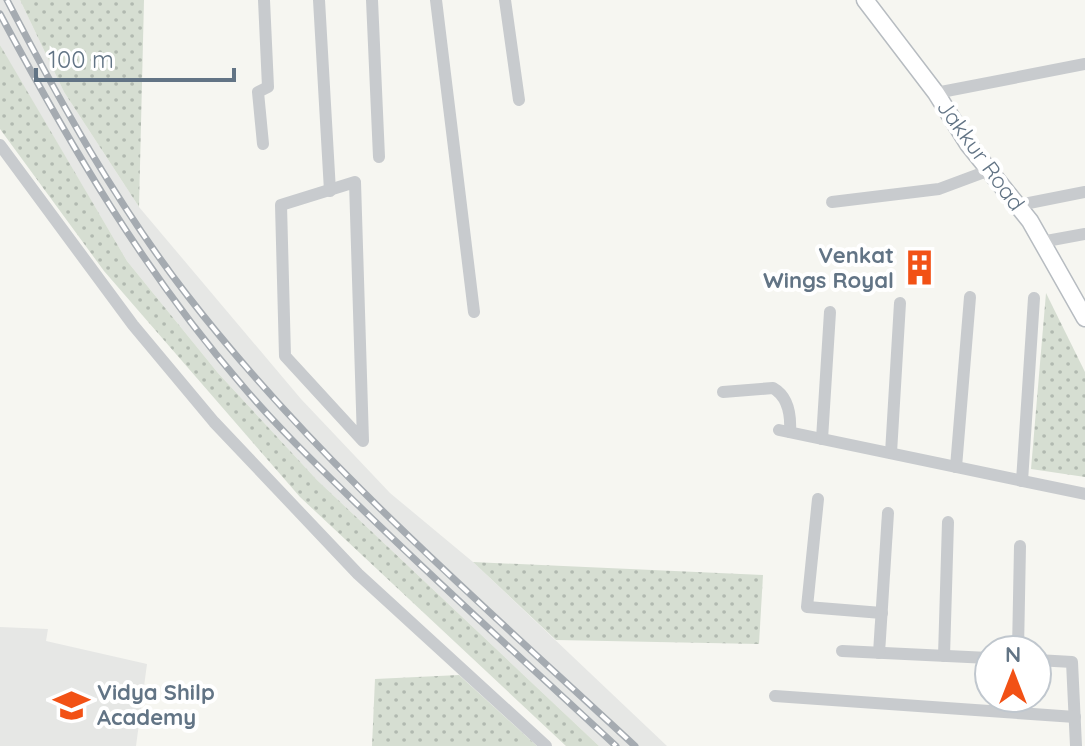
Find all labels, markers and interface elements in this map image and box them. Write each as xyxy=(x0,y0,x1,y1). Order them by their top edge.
scale bar xyxy=(36,32,234,82)
text: 100 m xyxy=(48,44,114,74)
street label: Jakkur Road xyxy=(931,94,1031,216)
place label: Venkat Wings Royal xyxy=(763,241,894,294)
building icon: Venkat Wings Royal xyxy=(901,249,939,287)
north arrow xyxy=(973,634,1053,714)
text: N xyxy=(1005,640,1021,668)
place label: Vidya Shilp Academy xyxy=(97,678,215,731)
school or university icon: Vidya Shilp Academy xyxy=(52,686,90,724)

